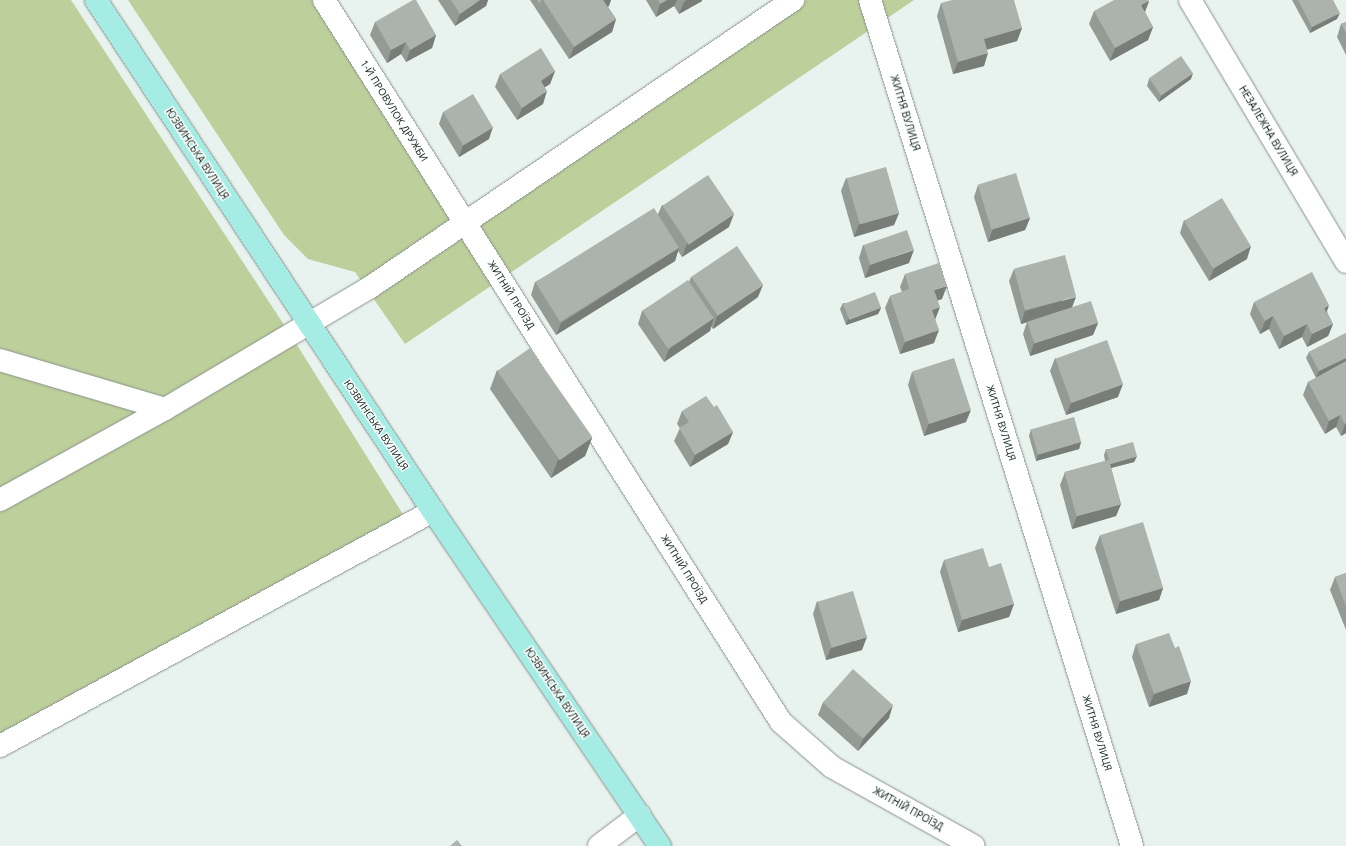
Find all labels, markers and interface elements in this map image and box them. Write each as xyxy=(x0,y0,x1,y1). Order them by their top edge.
street label: 1-Й ПРОВУЛОК ДРУЖБИ xyxy=(358,58,430,164)
street label: ЖИТНЯ ВУЛИЦЯ xyxy=(888,74,922,152)
street label: НЕЗАЛЕЖНА ВУЛИЦЯ xyxy=(1236,84,1300,178)
street label: ЮЗВИНСЬКА ВУЛИЦЯ xyxy=(163,106,231,202)
street label: ЖИТНІЙ ПРОЇЗД xyxy=(485,259,537,331)
street label: ЮЗВИНСЬКА ВУЛИЦЯ xyxy=(341,378,411,472)
street label: ЖИТНЯ ВУЛИЦЯ xyxy=(984,384,1018,462)
street label: ЖИТНІЙ ПРОЇЗД xyxy=(658,533,710,605)
street label: ЮЗВИНСЬКА ВУЛИЦЯ xyxy=(522,646,592,740)
street label: ЖИТНЯ ВУЛИЦЯ xyxy=(1080,694,1114,772)
street label: ЖИТНІЙ ПРОЇЗД xyxy=(871,785,945,833)

